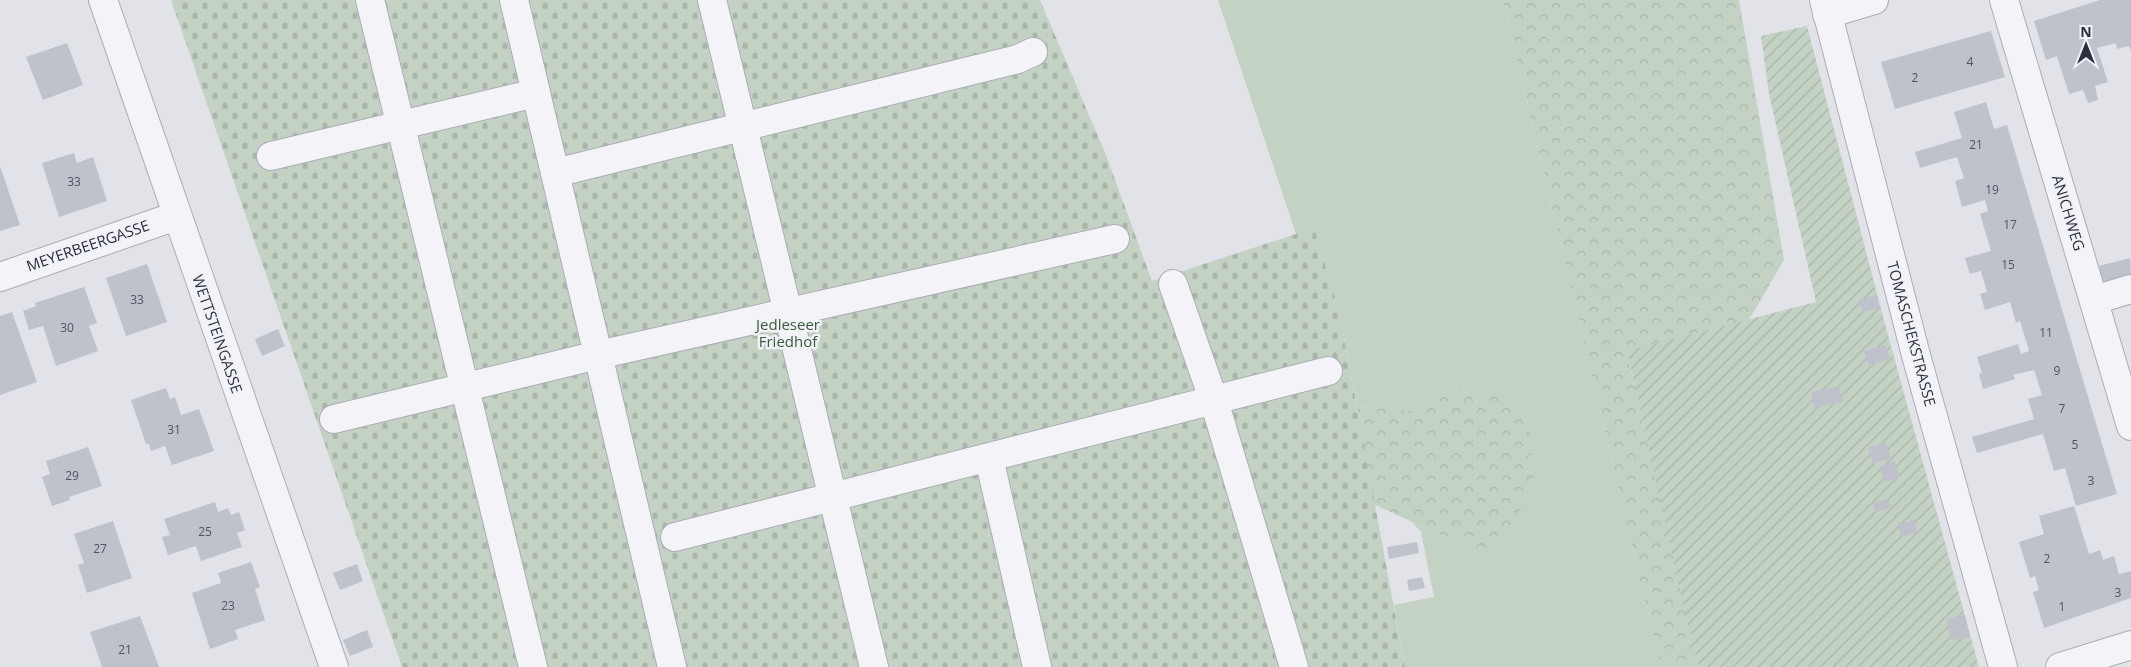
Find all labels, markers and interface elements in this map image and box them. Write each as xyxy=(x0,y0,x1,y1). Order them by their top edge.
north arrow xyxy=(2061,20,2111,70)
text: N xyxy=(2080,22,2092,41)
house number: 4 xyxy=(1967,53,1974,70)
house number: 2 xyxy=(1912,69,1919,86)
house number: 21 xyxy=(1969,136,1983,153)
street label: ANICHWEG xyxy=(2048,172,2090,253)
house number: 33 xyxy=(67,173,81,190)
house number: 19 xyxy=(1985,181,1999,198)
street label: MEYERBEERGASSE xyxy=(24,215,152,275)
house number: 17 xyxy=(2003,216,2017,233)
house number: 15 xyxy=(2001,256,2015,273)
street label: TOMASCHEKSTRASSE xyxy=(1883,259,1941,408)
street label: WETTSTEINGASSE xyxy=(188,272,248,396)
house number: 33 xyxy=(130,291,144,308)
park label: Jedleseer Friedhof xyxy=(754,314,820,351)
house number: 30 xyxy=(60,319,74,336)
house number: 11 xyxy=(2039,324,2053,341)
house number: 9 xyxy=(2054,362,2061,379)
house number: 7 xyxy=(2059,400,2066,417)
house number: 31 xyxy=(167,421,181,438)
house number: 5 xyxy=(2072,436,2079,453)
house number: 29 xyxy=(65,467,79,484)
house number: 3 xyxy=(2088,472,2095,489)
house number: 25 xyxy=(198,523,212,540)
house number: 27 xyxy=(93,540,107,557)
house number: 2 xyxy=(2044,550,2051,567)
house number: 3 xyxy=(2115,584,2122,601)
house number: 23 xyxy=(221,597,235,614)
house number: 1 xyxy=(2059,598,2065,615)
house number: 21 xyxy=(118,641,132,658)

